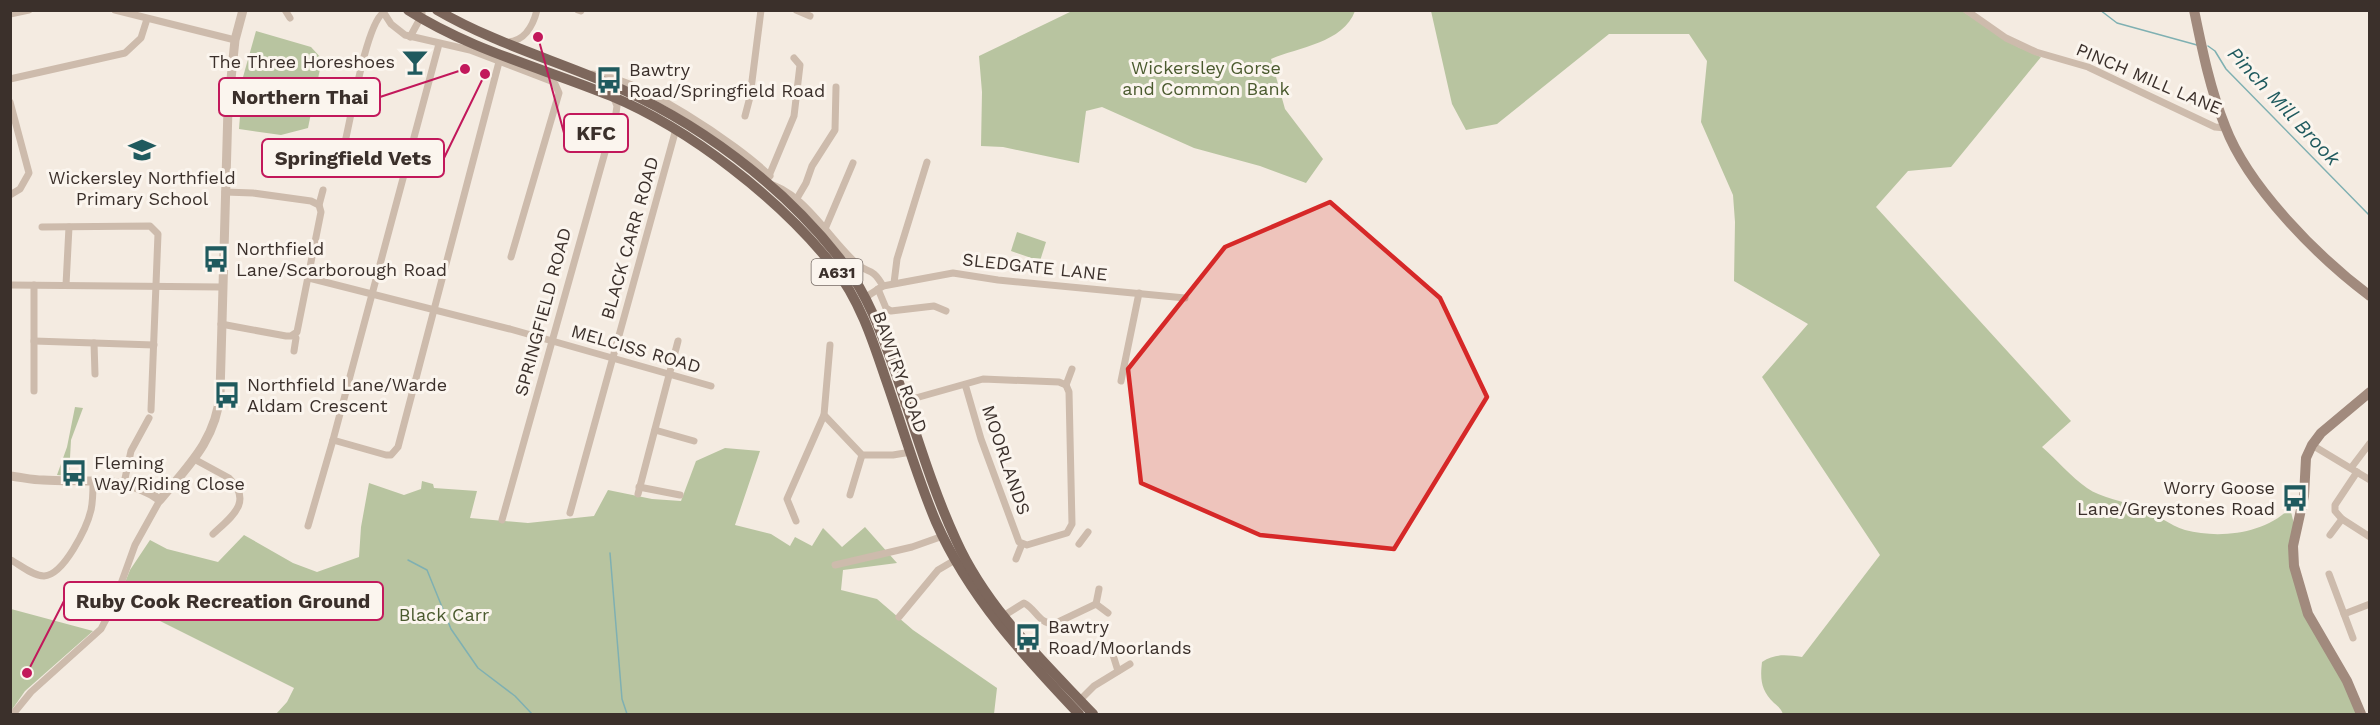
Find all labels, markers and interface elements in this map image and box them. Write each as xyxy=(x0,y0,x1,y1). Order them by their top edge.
street label: PINCH MILL LANE xyxy=(2073,38,2225,119)
water label: Pinch Mill Brook xyxy=(2223,42,2346,171)
bar icon: The Three Horeshoes xyxy=(400,47,430,77)
place label: The Three Horeshoes xyxy=(209,51,395,72)
park label: Wickersley Gorse and Common Bank xyxy=(1122,57,1290,99)
place label: Bawtry Road/Springfield Road xyxy=(629,59,825,101)
bus stop icon: Bawtry Road/Springfield Road xyxy=(594,65,624,95)
callout: Northern Thai xyxy=(219,78,380,116)
text: Northern Thai xyxy=(231,85,369,109)
callout: KFC xyxy=(564,114,628,152)
text: KFC xyxy=(576,121,616,145)
school or university icon: Wickersley Northfield Primary School xyxy=(127,135,157,165)
callout: Springfield Vets xyxy=(262,139,444,177)
text: Springfield Vets xyxy=(275,146,432,170)
street label: BLACK CARR ROAD xyxy=(596,154,663,322)
place label: Wickersley Northfield Primary School xyxy=(48,167,236,209)
street label: SPRINGFIELD ROAD xyxy=(510,225,575,398)
place label: Northfield Lane/Scarborough Road xyxy=(236,238,447,280)
bus stop icon: Northfield Lane/Scarborough Road xyxy=(201,244,231,274)
street label: SLEDGATE LANE xyxy=(961,248,1109,285)
road number: A631 xyxy=(812,259,862,285)
street label: BAWTRY ROAD xyxy=(869,308,932,436)
street label: MELCISS ROAD xyxy=(569,320,703,377)
place label: Northfield Lane/Warde Aldam Crescent xyxy=(247,374,447,416)
bus stop icon: Northfield Lane/Warde Aldam Crescent xyxy=(212,380,242,410)
street label: MOORLANDS xyxy=(978,402,1035,517)
place label: Fleming Way/Riding Close xyxy=(94,452,245,494)
bus stop icon: Fleming Way/Riding Close xyxy=(59,458,89,488)
place label: Worry Goose Lane/Greystones Road xyxy=(2077,477,2275,519)
bus stop icon: Worry Goose Lane/Greystones Road xyxy=(2280,483,2310,513)
callout: Ruby Cook Recreation Ground xyxy=(64,582,383,620)
text: Ruby Cook Recreation Ground xyxy=(76,589,370,613)
park label: Black Carr xyxy=(399,604,489,625)
place label: Bawtry Road/Moorlands xyxy=(1048,616,1192,658)
bus stop icon: Bawtry Road/Moorlands xyxy=(1013,622,1043,652)

